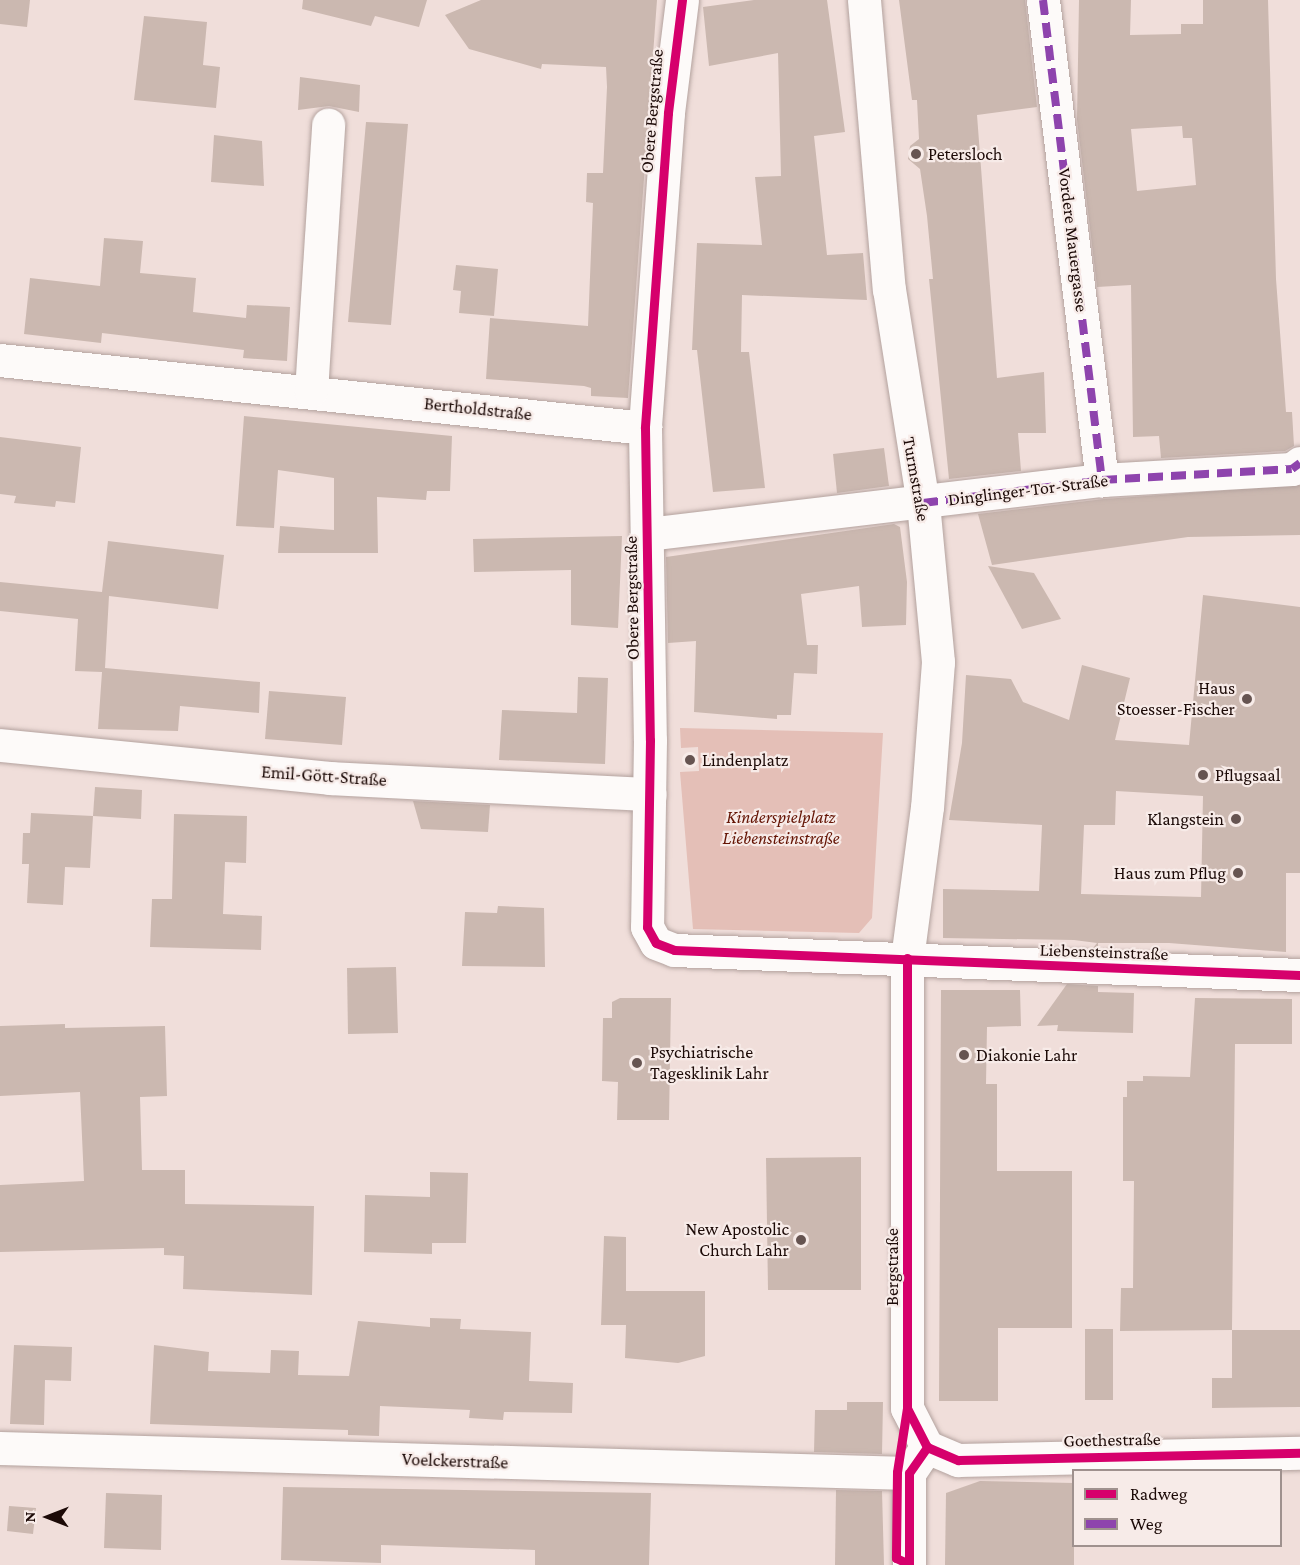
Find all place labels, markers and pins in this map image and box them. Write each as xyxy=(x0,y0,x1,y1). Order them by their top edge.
place label: Petersloch xyxy=(928,143,1002,165)
marker: Petersloch xyxy=(909,147,923,161)
place label: Haus Stoesser-Fischer xyxy=(1117,678,1235,720)
marker: Haus Stoesser-Fischer xyxy=(1240,692,1254,706)
place label: Lindenplatz xyxy=(702,749,788,771)
marker: Lindenplatz xyxy=(683,753,697,767)
place label: Pflugsaal xyxy=(1215,764,1280,786)
marker: Pflugsaal xyxy=(1196,768,1210,782)
place label: Klangstein xyxy=(1147,808,1224,830)
marker: Klangstein xyxy=(1229,812,1243,826)
place label: Haus zum Pflug xyxy=(1114,862,1226,884)
marker: Haus zum Pflug xyxy=(1231,866,1245,880)
place label: Psychiatrische Tagesklinik Lahr xyxy=(650,1042,769,1084)
place label: Diakonie Lahr xyxy=(976,1044,1077,1066)
marker: Diakonie Lahr xyxy=(957,1048,971,1062)
marker: Psychiatrische Tagesklinik Lahr xyxy=(628,1054,646,1072)
place label: New Apostolic Church Lahr xyxy=(685,1219,789,1262)
marker: New Apostolic Church Lahr xyxy=(794,1233,808,1247)

